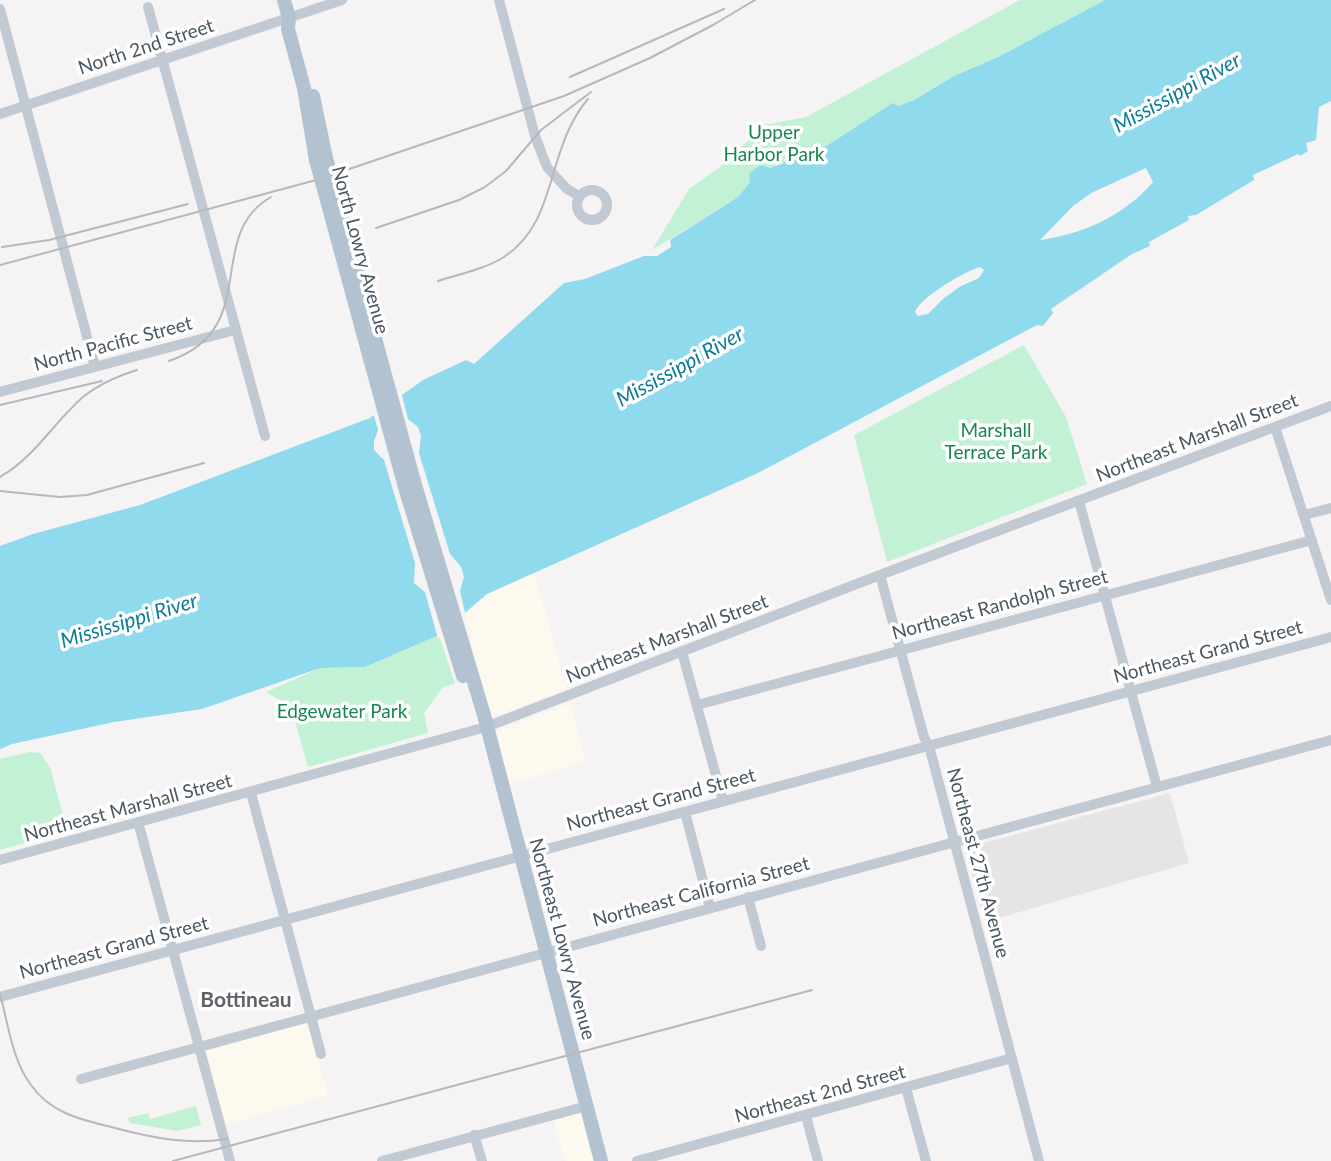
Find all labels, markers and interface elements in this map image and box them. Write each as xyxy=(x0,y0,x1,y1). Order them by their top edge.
street label: North 2nd Street xyxy=(75,14,217,80)
water label: Mississippi River xyxy=(1109,48,1245,138)
park label: Upper Harbor Park xyxy=(724,122,824,166)
street label: North Lowry Avenue xyxy=(327,163,393,337)
street label: North Pacific Street xyxy=(31,312,195,376)
water label: Mississippi River xyxy=(612,322,748,412)
street label: Northeast Marshall Street xyxy=(1093,389,1301,487)
park label: Marshall Terrace Park xyxy=(945,420,1047,464)
street label: Northeast Randolph Street xyxy=(890,565,1110,645)
water label: Mississippi River xyxy=(57,588,201,654)
street label: Northeast Marshall Street xyxy=(563,590,771,688)
street label: Northeast Grand Street xyxy=(1111,616,1305,688)
park label: Edgewater Park xyxy=(277,701,407,723)
street label: Northeast Grand Street xyxy=(564,764,758,836)
street label: Northeast 27th Avenue xyxy=(942,765,1014,961)
street label: Northeast Marshall Street xyxy=(21,769,235,847)
street label: Northeast Lowry Avenue xyxy=(524,836,600,1042)
street label: Northeast California Street xyxy=(590,852,812,932)
street label: Northeast Grand Street xyxy=(17,912,211,984)
district label: Bottineau xyxy=(200,987,292,1013)
street label: Northeast 2nd Street xyxy=(732,1060,908,1128)

